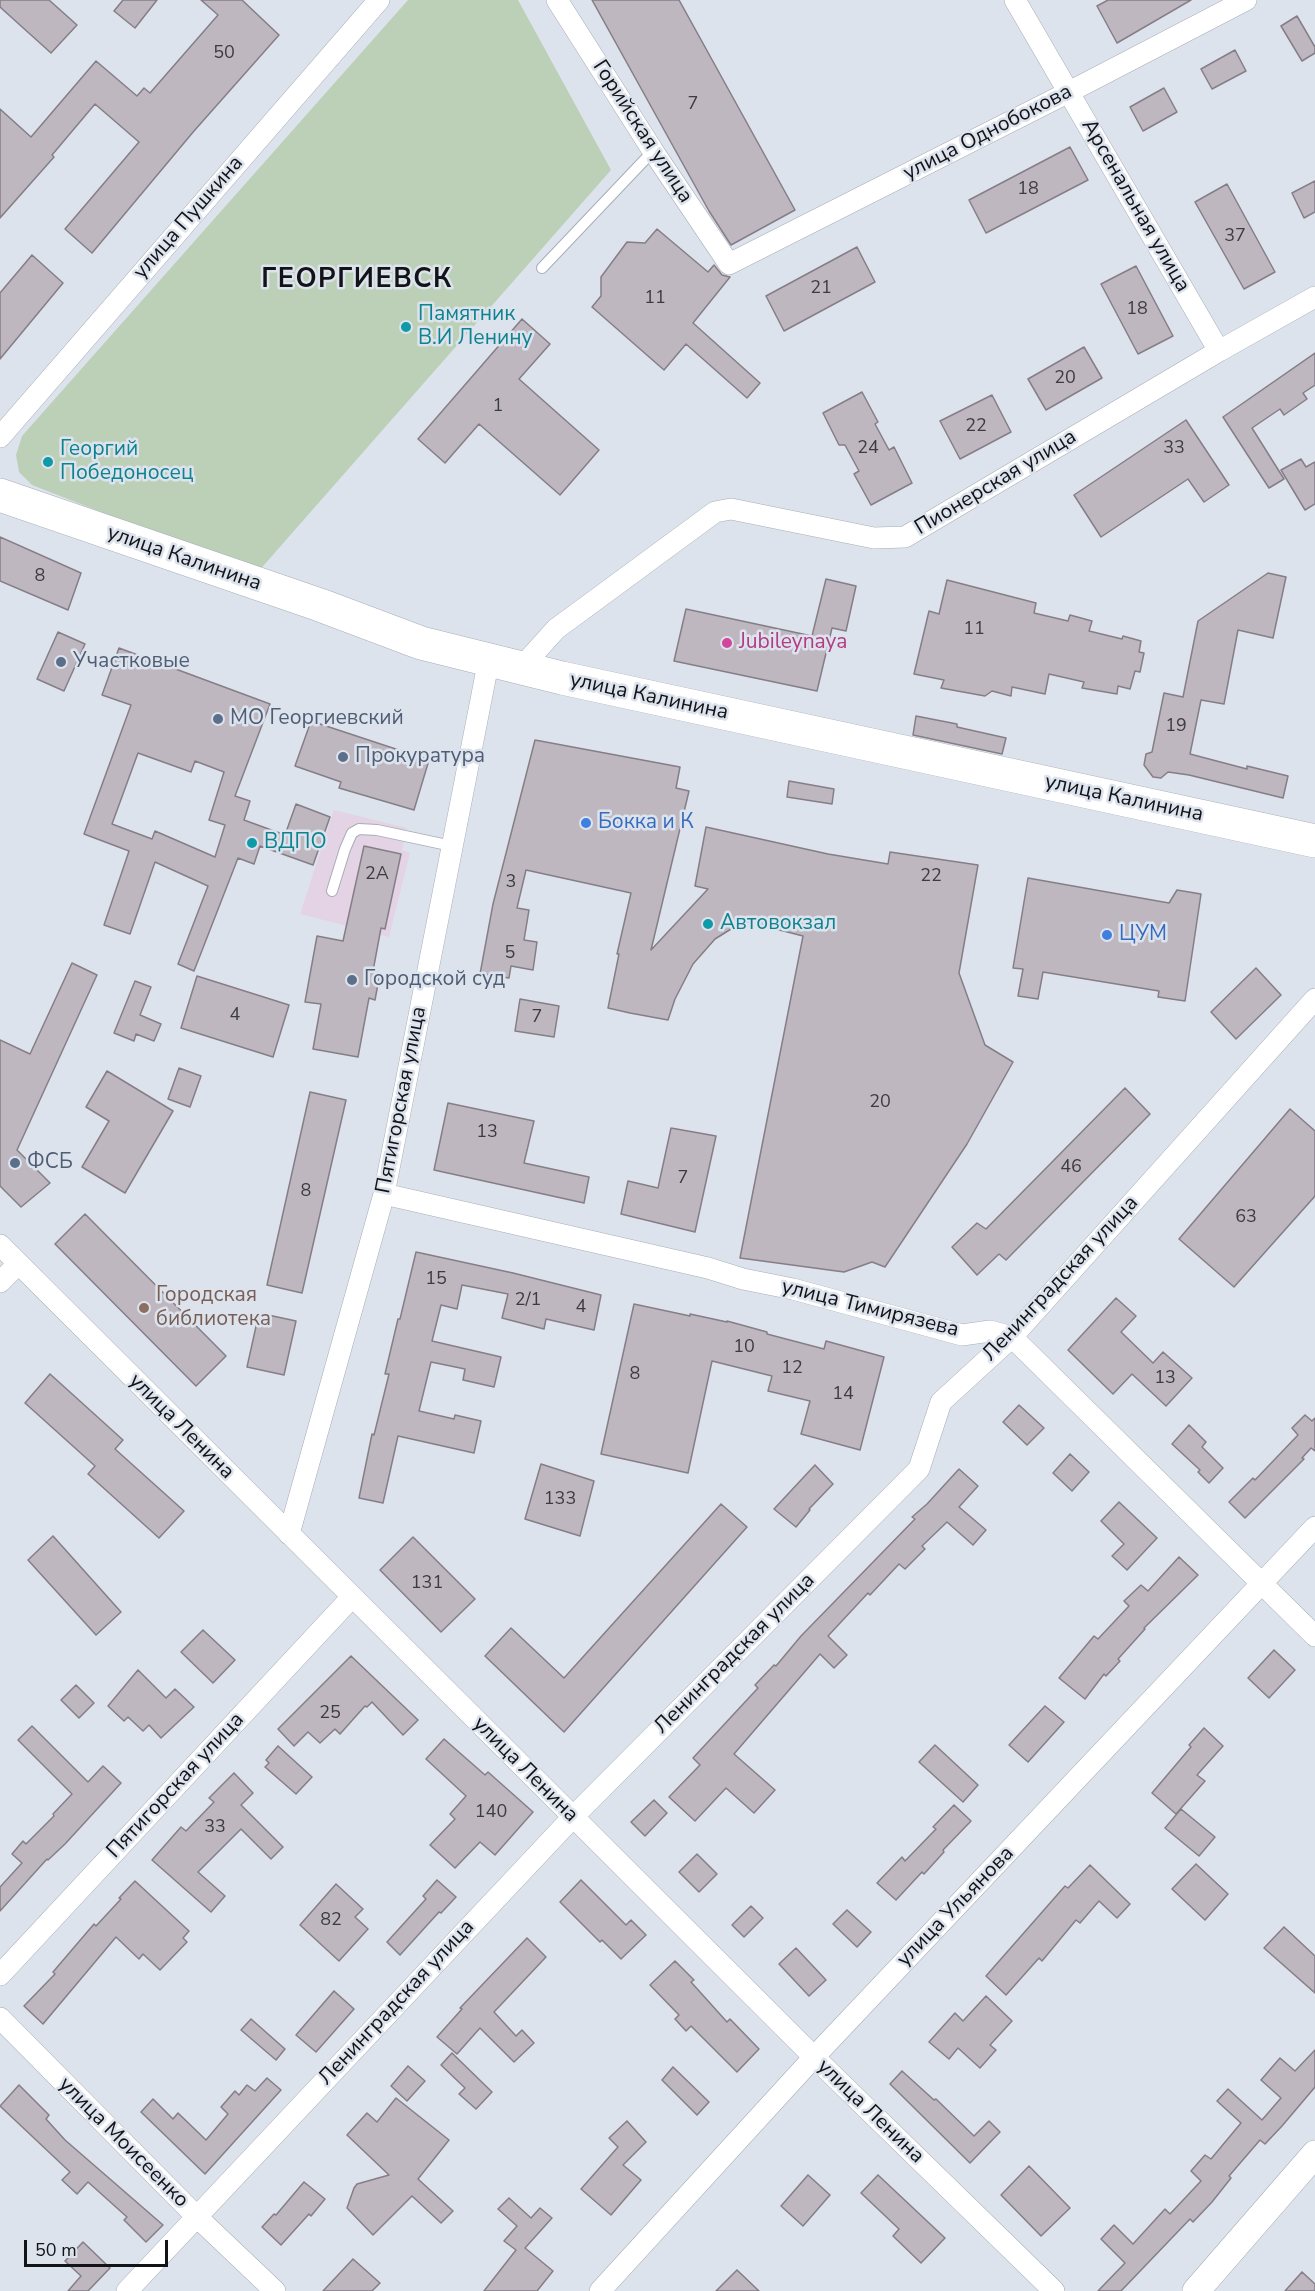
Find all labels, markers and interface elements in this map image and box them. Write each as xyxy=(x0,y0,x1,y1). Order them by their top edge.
house number: 50 xyxy=(213,43,235,65)
street label: Горийская улица xyxy=(586,56,698,208)
street label: улица Однобокова xyxy=(899,80,1077,186)
house number: 7 xyxy=(688,94,698,116)
street label: Арсенальная улица xyxy=(1075,115,1195,297)
street label: улица Пушкина xyxy=(129,151,249,285)
house number: 18 xyxy=(1017,179,1039,201)
house number: 37 xyxy=(1224,226,1246,248)
district label: ГЕОРГИЕВСК xyxy=(261,264,453,296)
house number: 21 xyxy=(810,278,832,300)
house number: 11 xyxy=(644,288,666,310)
house number: 18 xyxy=(1126,299,1148,321)
place label: Памятник В.И Ленину xyxy=(418,302,533,352)
marker: Памятник В.И Ленину xyxy=(399,320,413,334)
house number: 20 xyxy=(1054,368,1076,390)
house number: 1 xyxy=(493,396,503,418)
house number: 22 xyxy=(965,416,987,438)
street label: Пионерская улица xyxy=(911,425,1081,541)
place label: Георгий Победоносец xyxy=(60,437,193,487)
house number: 24 xyxy=(857,438,879,460)
house number: 33 xyxy=(1163,438,1185,460)
marker: Георгий Победоносец xyxy=(41,455,55,469)
street label: улица Калинина xyxy=(104,521,264,597)
house number: 8 xyxy=(35,566,45,588)
house number: 11 xyxy=(963,619,985,641)
place label: Jubileynaya xyxy=(739,630,847,656)
marker: Jubileynaya xyxy=(720,636,734,650)
place label: Участковые xyxy=(73,649,190,675)
marker: Участковые xyxy=(54,655,68,669)
street label: улица Калинина xyxy=(567,668,731,726)
place label: МО Георгиевский xyxy=(230,706,404,732)
marker: МО Георгиевский xyxy=(211,712,225,726)
house number: 19 xyxy=(1165,716,1187,738)
place label: Прокуратура xyxy=(355,744,485,770)
marker: Прокуратура xyxy=(336,750,350,764)
street label: улица Калинина xyxy=(1042,770,1206,828)
place label: Бокка и К xyxy=(598,810,694,836)
marker: Бокка и К xyxy=(579,816,593,830)
place label: ВДПО xyxy=(264,830,327,856)
marker: ВДПО xyxy=(245,836,259,850)
house number: 2А xyxy=(365,864,389,886)
house number: 22 xyxy=(920,866,942,888)
house number: 3 xyxy=(506,872,516,894)
place label: Автовокзал xyxy=(720,911,836,937)
marker: Автовокзал xyxy=(701,917,715,931)
place label: ЦУМ xyxy=(1119,922,1167,948)
marker: ЦУМ xyxy=(1100,928,1114,942)
house number: 5 xyxy=(505,943,515,965)
place label: Городской суд xyxy=(364,967,505,993)
marker: Городской суд xyxy=(345,973,359,987)
street label: Пятигорская улица xyxy=(372,1004,432,1196)
house number: 4 xyxy=(230,1005,240,1027)
house number: 7 xyxy=(532,1007,542,1029)
house number: 20 xyxy=(869,1092,891,1114)
house number: 13 xyxy=(476,1122,498,1144)
place label: ФСБ xyxy=(27,1150,73,1176)
marker: ФСБ xyxy=(8,1156,22,1170)
house number: 46 xyxy=(1060,1157,1082,1179)
house number: 7 xyxy=(678,1168,688,1190)
house number: 8 xyxy=(301,1181,311,1203)
street label: Ленинградская улица xyxy=(978,1191,1144,1367)
house number: 63 xyxy=(1235,1207,1257,1229)
house number: 15 xyxy=(425,1269,447,1291)
street label: улица Тимирязева xyxy=(779,1275,961,1343)
place label: Городская библиотека xyxy=(156,1283,271,1333)
house number: 2/1 xyxy=(515,1290,541,1312)
house number: 4 xyxy=(576,1297,586,1319)
marker: Городская библиотека xyxy=(137,1301,151,1315)
house number: 10 xyxy=(733,1337,755,1359)
house number: 12 xyxy=(781,1358,803,1380)
house number: 8 xyxy=(630,1364,640,1386)
house number: 13 xyxy=(1154,1368,1176,1390)
street label: улица Ленина xyxy=(123,1369,239,1485)
house number: 14 xyxy=(832,1384,854,1406)
house number: 133 xyxy=(544,1489,576,1511)
street label: Ленинградская улица xyxy=(649,1568,821,1740)
house number: 131 xyxy=(411,1573,443,1595)
house number: 25 xyxy=(319,1703,341,1725)
street label: Пятигорская улица xyxy=(102,1708,250,1864)
street label: улица Ленина xyxy=(467,1712,583,1828)
house number: 140 xyxy=(475,1802,507,1824)
house number: 33 xyxy=(204,1817,226,1839)
street label: улица Ульянова xyxy=(892,1842,1020,1972)
house number: 82 xyxy=(320,1910,342,1932)
street label: Ленинградская улица xyxy=(314,1915,480,2091)
street label: улица Ленина xyxy=(811,2055,929,2169)
street label: улица Моисеенко xyxy=(53,2073,193,2213)
scale bar xyxy=(27,2228,171,2266)
text: 50 m xyxy=(35,2238,77,2262)

